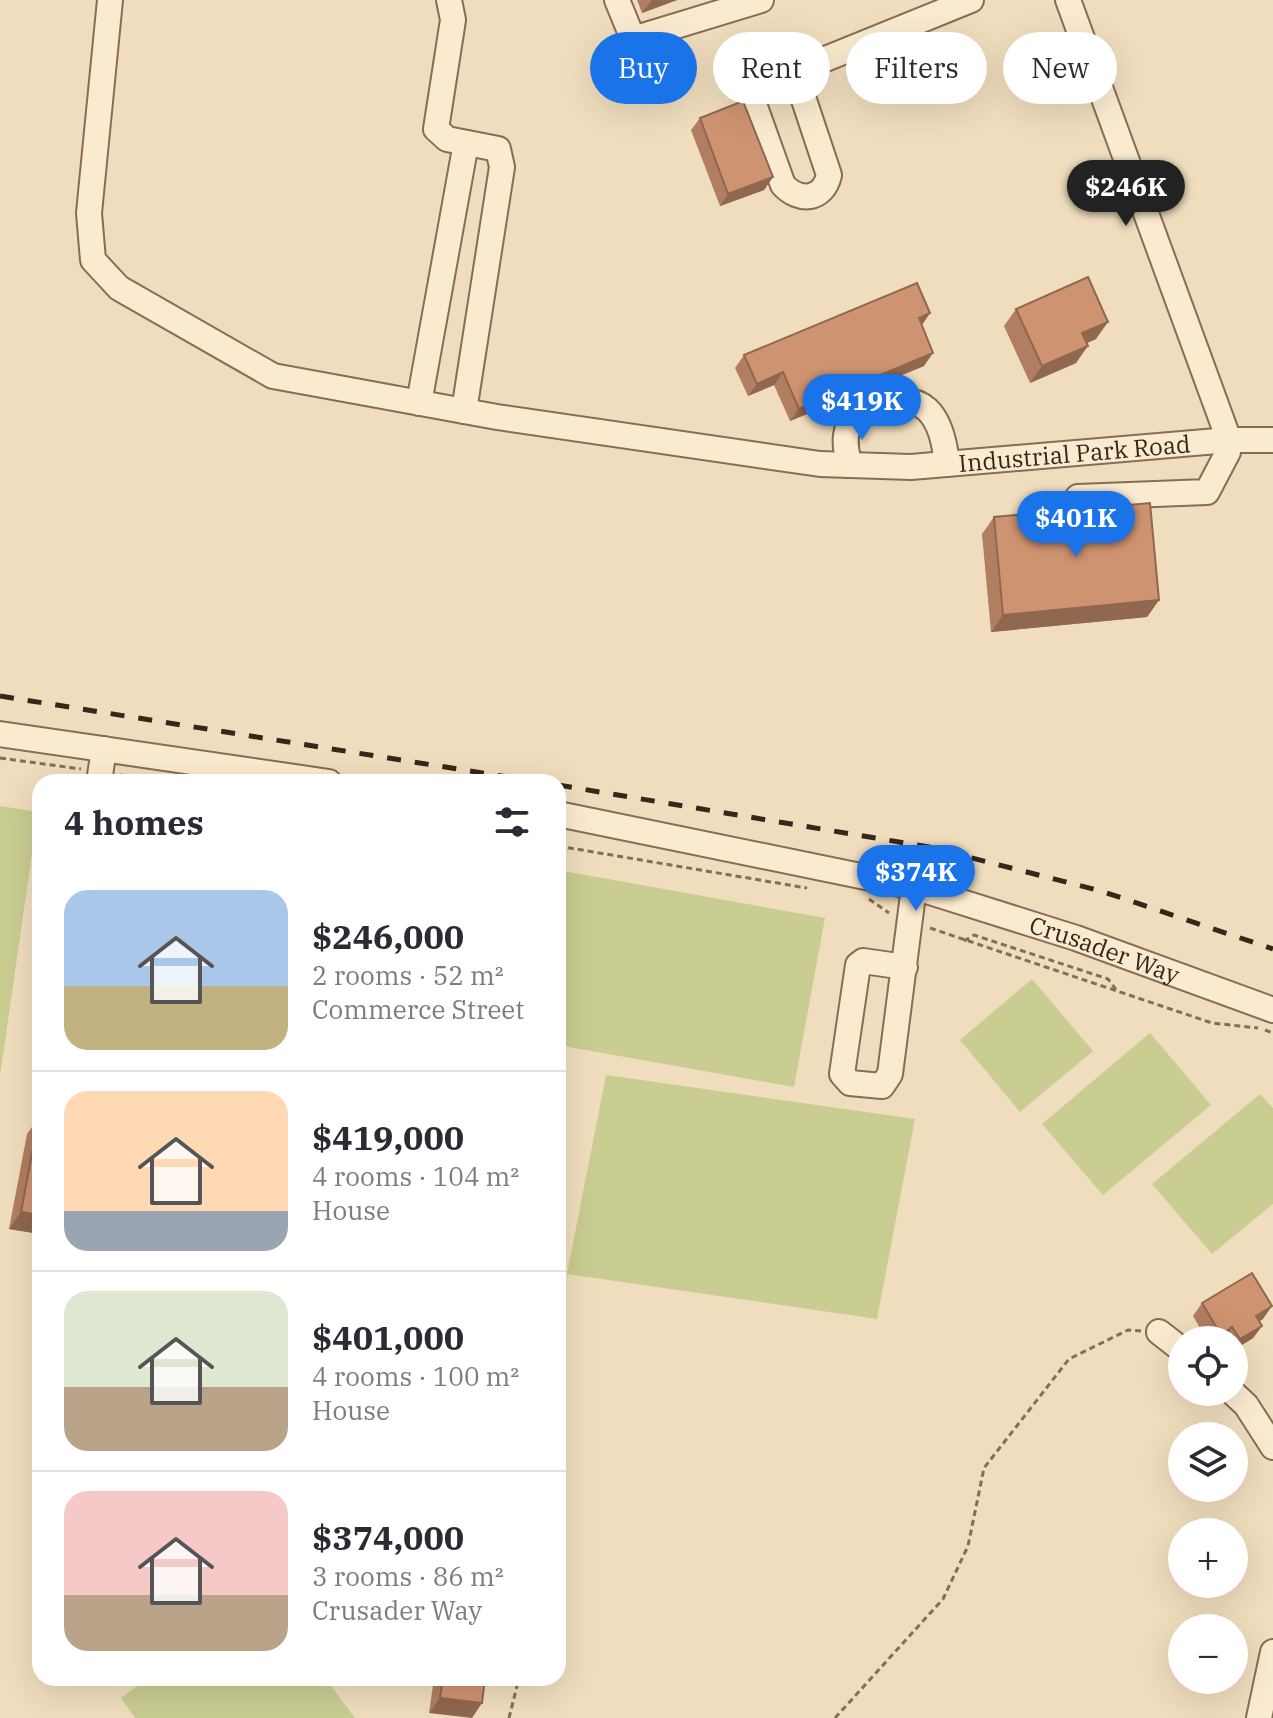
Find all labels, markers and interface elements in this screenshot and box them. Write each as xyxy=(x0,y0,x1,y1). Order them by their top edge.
chip: Buy xyxy=(590,32,697,104)
chip: Rent xyxy=(713,32,830,104)
chip: Filters xyxy=(846,32,987,104)
chip: New xyxy=(1003,32,1117,104)
pin: $246K xyxy=(1070,160,1182,228)
text: $246K xyxy=(1085,169,1167,203)
pin: $419K xyxy=(806,374,918,442)
text: $419K xyxy=(821,383,903,417)
street label: Industrial Park Road xyxy=(957,427,1192,479)
pin: $401K xyxy=(1020,491,1132,559)
text: $401K xyxy=(1035,500,1117,534)
text: 4 homes xyxy=(64,800,204,844)
icon: filters xyxy=(490,800,534,844)
pin: $374K xyxy=(860,845,972,913)
text: $374K xyxy=(875,854,957,888)
street label: Crusader Way xyxy=(1026,908,1184,991)
text: $246,000 xyxy=(312,914,464,958)
icon: home xyxy=(128,922,224,1018)
text: 2 rooms · 52 m² xyxy=(312,958,504,992)
text: Commerce Street xyxy=(312,992,524,1026)
text: $419,000 xyxy=(312,1115,464,1159)
icon: home xyxy=(128,1123,224,1219)
text: 4 rooms · 104 m² xyxy=(312,1159,519,1193)
text: House xyxy=(312,1193,390,1227)
text: $401,000 xyxy=(312,1315,464,1359)
icon: home xyxy=(128,1323,224,1419)
map controls xyxy=(1168,1326,1248,1694)
button: locate xyxy=(1168,1326,1248,1406)
text: 4 rooms · 100 m² xyxy=(312,1359,519,1393)
text: House xyxy=(312,1393,390,1427)
button: layers xyxy=(1168,1422,1248,1502)
text: $374,000 xyxy=(312,1515,464,1559)
button: + xyxy=(1168,1518,1248,1598)
icon: home xyxy=(128,1523,224,1619)
text: 3 rooms · 86 m² xyxy=(312,1559,504,1593)
text: Crusader Way xyxy=(312,1593,482,1627)
button: − xyxy=(1168,1614,1248,1694)

